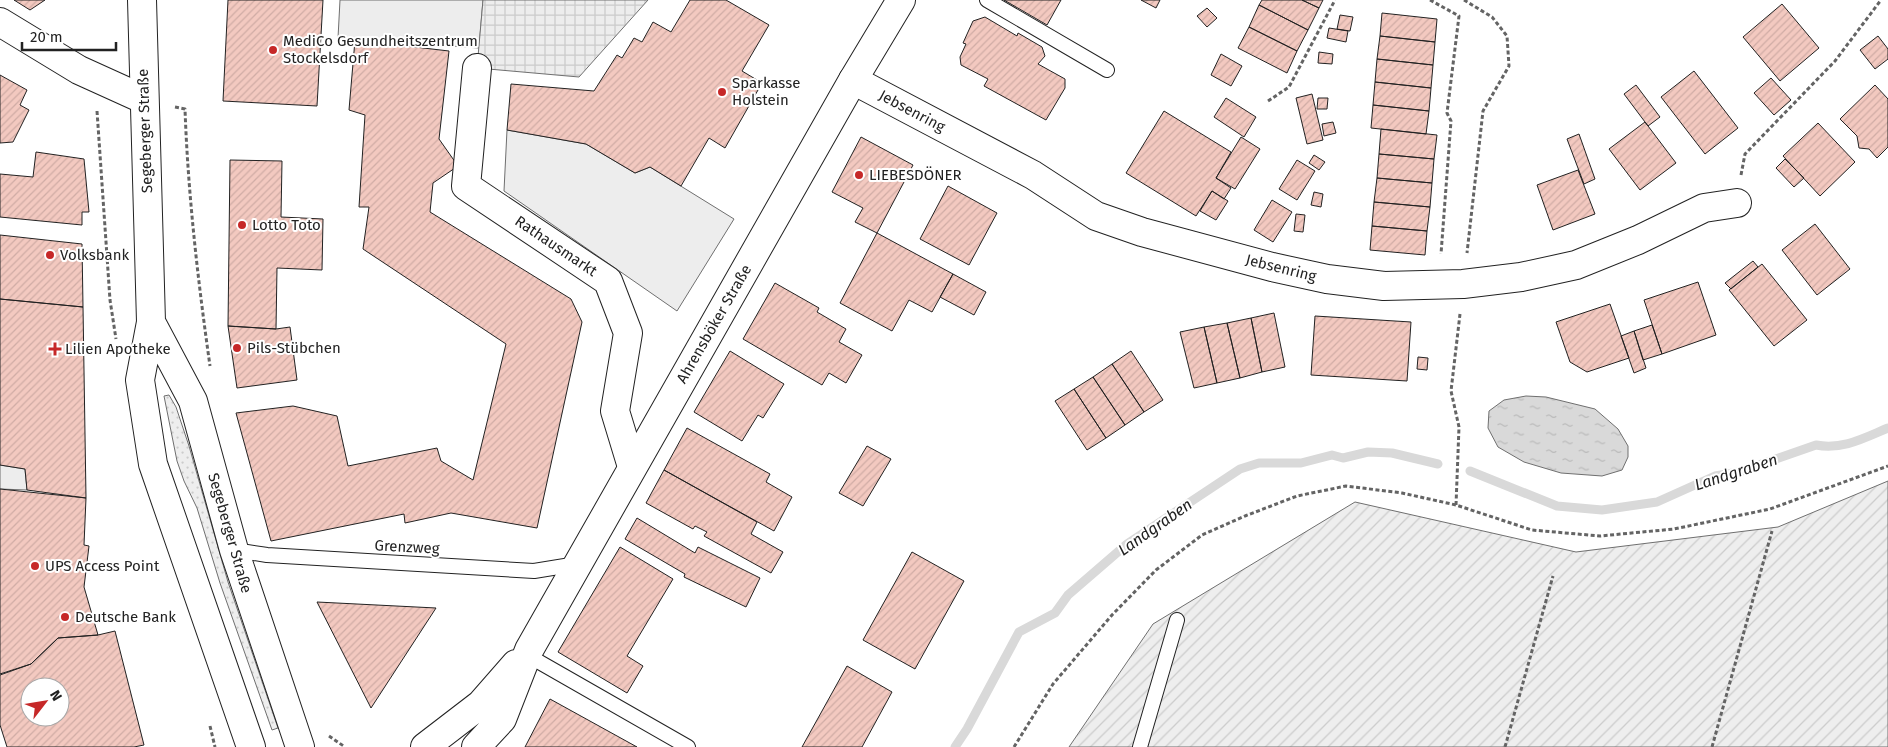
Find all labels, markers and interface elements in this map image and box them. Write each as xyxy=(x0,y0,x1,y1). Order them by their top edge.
scale bar xyxy=(22,20,116,52)
text: 20 m xyxy=(30,28,63,46)
place label: MediCo Gesundheitszentrum Stockelsdorf xyxy=(283,32,478,67)
marker: MediCo Gesundheitszentrum Stockelsdorf xyxy=(267,44,279,56)
street label: Segeberger Straße xyxy=(134,69,156,193)
place label: Sparkasse Holstein xyxy=(732,74,800,109)
marker: Sparkasse Holstein xyxy=(716,86,728,98)
street label: Jebsenring xyxy=(876,86,948,136)
place label: LIEBESDÖNER xyxy=(869,166,961,184)
marker: LIEBESDÖNER xyxy=(853,169,865,181)
street label: Rathausmarkt xyxy=(512,212,601,280)
place label: Lotto Toto xyxy=(252,216,321,234)
marker: Lotto Toto xyxy=(236,219,248,231)
place label: Volksbank xyxy=(60,246,129,264)
marker: Volksbank xyxy=(44,249,56,261)
street label: Jebsenring xyxy=(1244,251,1318,286)
street label: Ahrensböker Straße xyxy=(673,262,755,386)
place label: Pils-Stübchen xyxy=(247,339,341,357)
place label: Lilien Apotheke xyxy=(65,340,171,358)
marker: Pils-Stübchen xyxy=(231,342,243,354)
marker: Lilien Apotheke xyxy=(49,343,61,355)
water label: Landgraben xyxy=(1692,450,1780,494)
street label: Segeberger Straße xyxy=(204,471,256,595)
water label: Landgraben xyxy=(1114,495,1196,559)
street label: Grenzweg xyxy=(374,536,440,558)
place label: UPS Access Point xyxy=(45,557,160,575)
marker: UPS Access Point xyxy=(29,560,41,572)
place label: Deutsche Bank xyxy=(75,608,176,626)
marker: Deutsche Bank xyxy=(59,611,71,623)
north arrow xyxy=(20,677,70,727)
text: N xyxy=(46,687,65,704)

